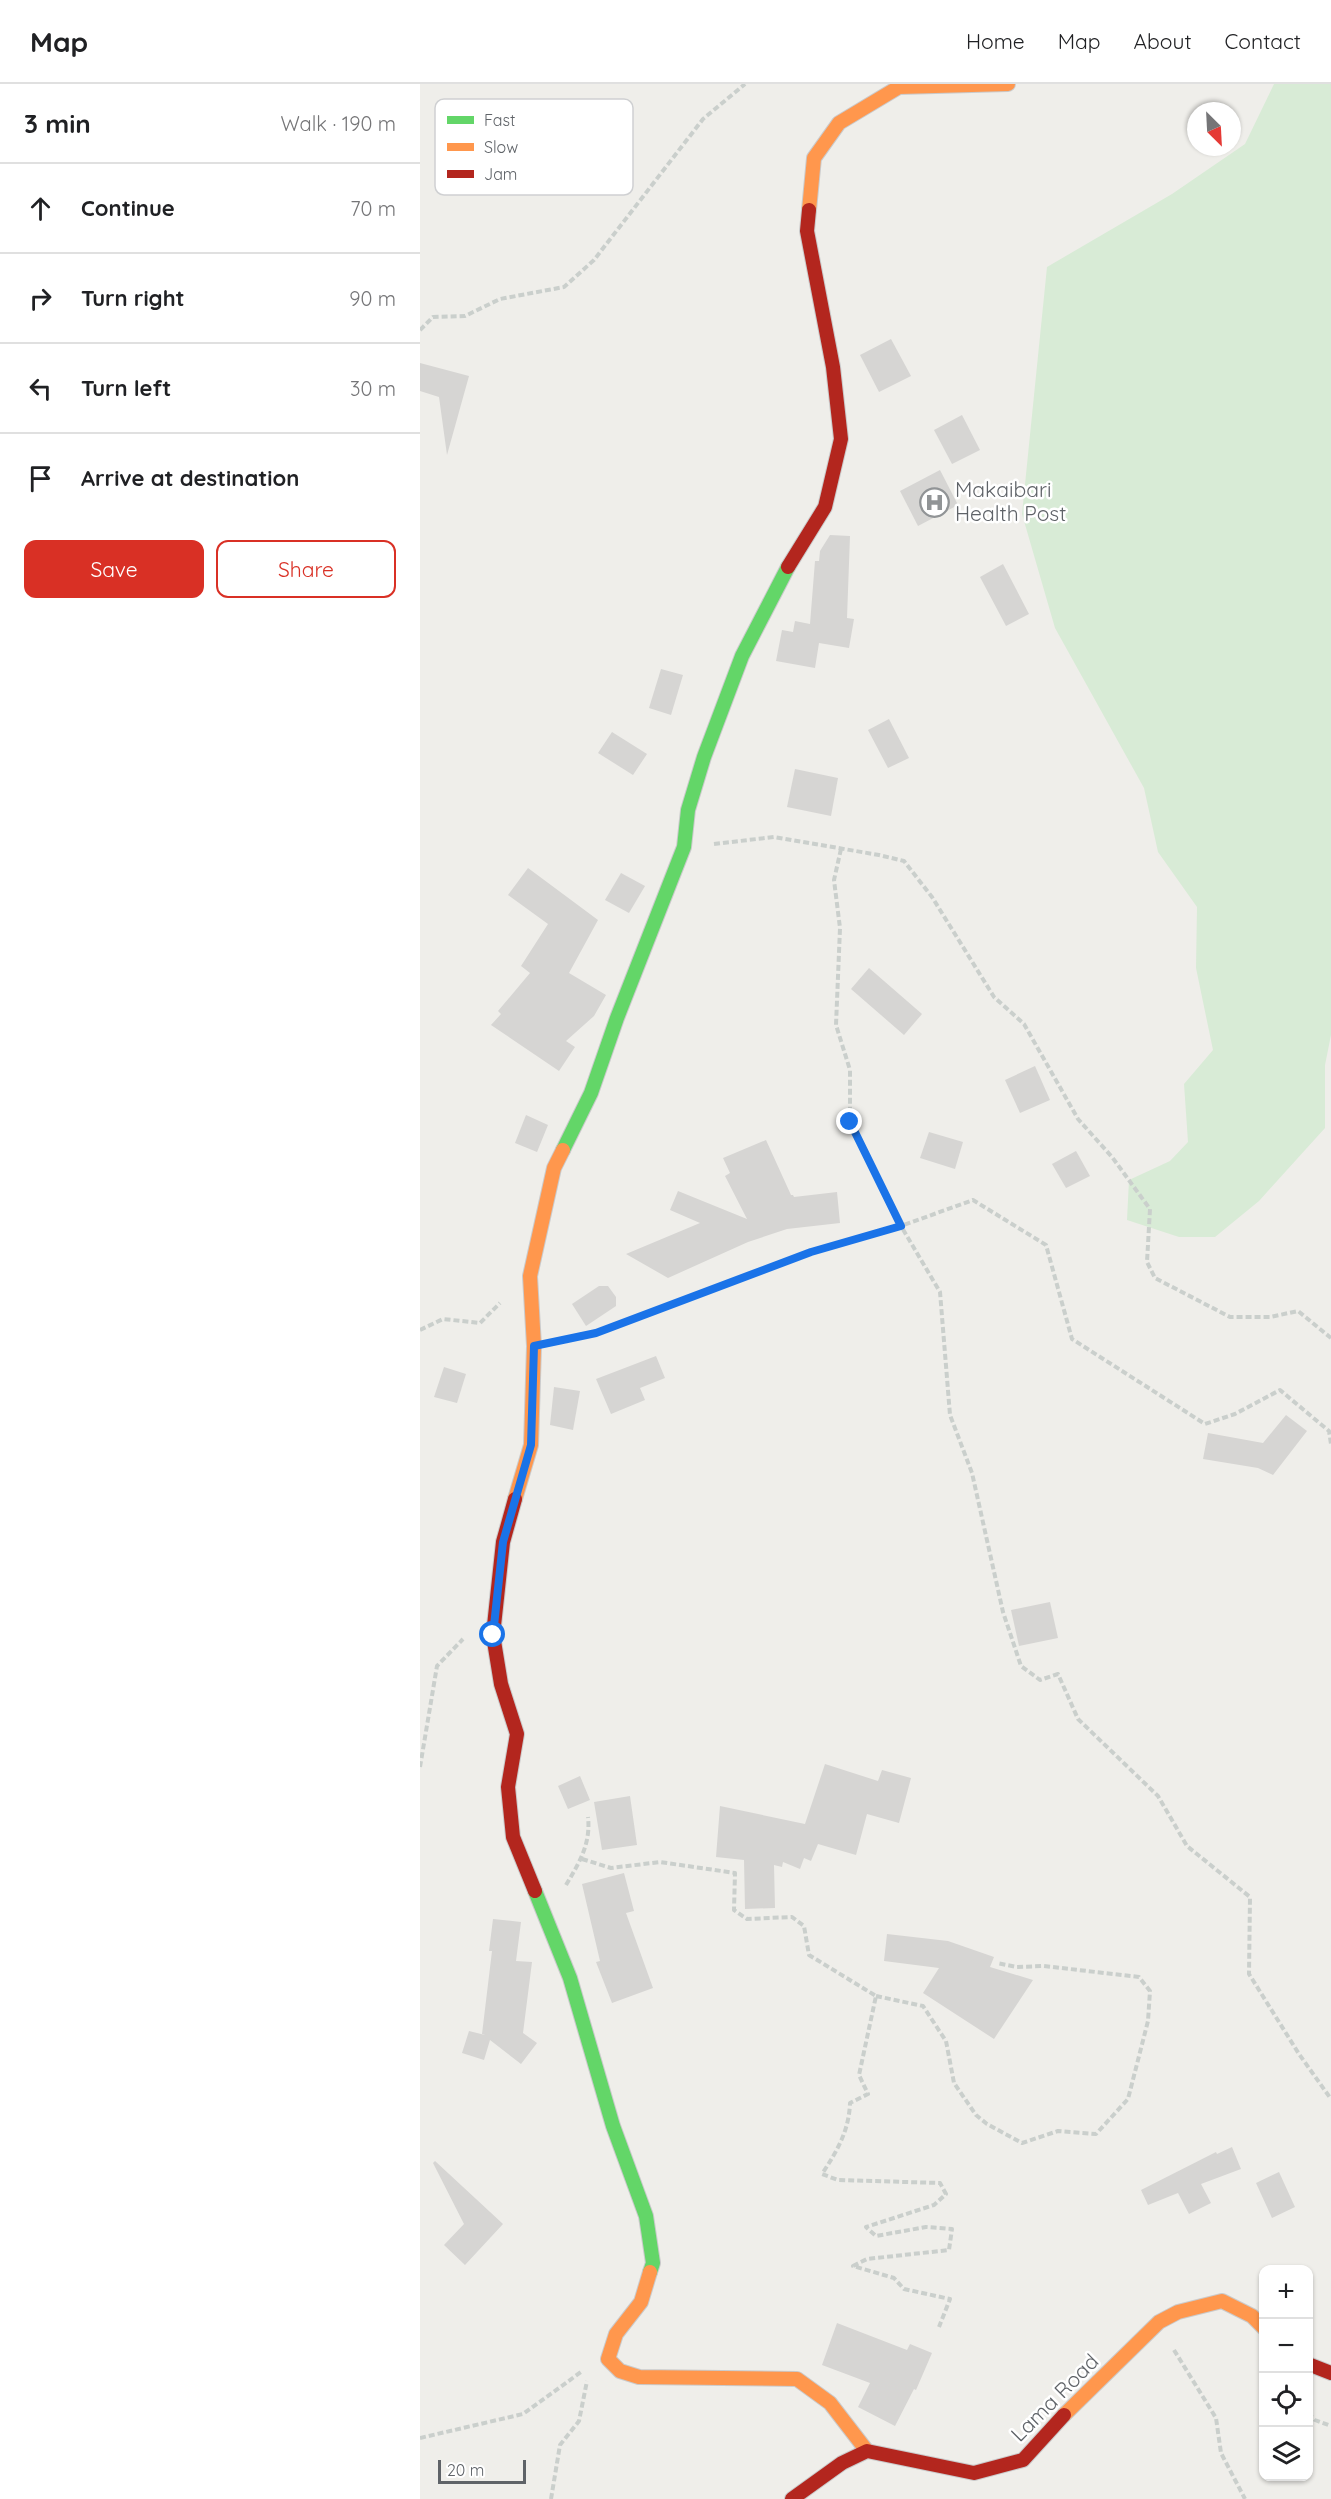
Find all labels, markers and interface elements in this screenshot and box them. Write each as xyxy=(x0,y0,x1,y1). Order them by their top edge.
text: Map xyxy=(30,24,88,59)
text: Home xyxy=(966,28,1025,54)
text: Map xyxy=(1058,28,1101,54)
text: About xyxy=(1134,28,1192,54)
text: Contact xyxy=(1225,28,1301,54)
legend xyxy=(435,99,633,195)
north arrow xyxy=(1187,102,1241,156)
text: 3 min xyxy=(24,107,91,140)
text: Fast xyxy=(484,110,515,130)
text: Walk · 190 m xyxy=(280,111,396,136)
text: Slow xyxy=(484,137,518,157)
text: Jam xyxy=(484,164,517,184)
icon: ahead xyxy=(24,192,57,225)
text: Continue xyxy=(81,194,175,222)
text: 70 m xyxy=(350,196,396,221)
icon: right xyxy=(24,282,57,315)
text: Turn right xyxy=(81,284,185,312)
text: 90 m xyxy=(349,286,396,311)
icon: left xyxy=(24,372,57,405)
text: Turn left xyxy=(81,374,171,402)
text: 30 m xyxy=(350,376,396,401)
icon: arrive xyxy=(24,462,57,495)
text: Arrive at destination xyxy=(81,464,299,492)
place label: Makaibari Health Post xyxy=(955,476,1066,526)
hospital icon: Makaibari Health Post xyxy=(918,486,950,518)
button: Save xyxy=(24,540,204,598)
button: Share xyxy=(216,540,396,598)
route end xyxy=(836,1108,862,1134)
route start xyxy=(479,1621,505,1647)
map controls xyxy=(1259,2265,1313,2481)
button: + xyxy=(1259,2265,1313,2319)
button: − xyxy=(1259,2319,1313,2373)
street label: Lama Road xyxy=(1005,2348,1104,2447)
button: locate xyxy=(1259,2373,1313,2427)
button: layers xyxy=(1259,2427,1313,2481)
scale bar xyxy=(438,2457,526,2484)
text: 20 m xyxy=(447,2460,484,2480)

